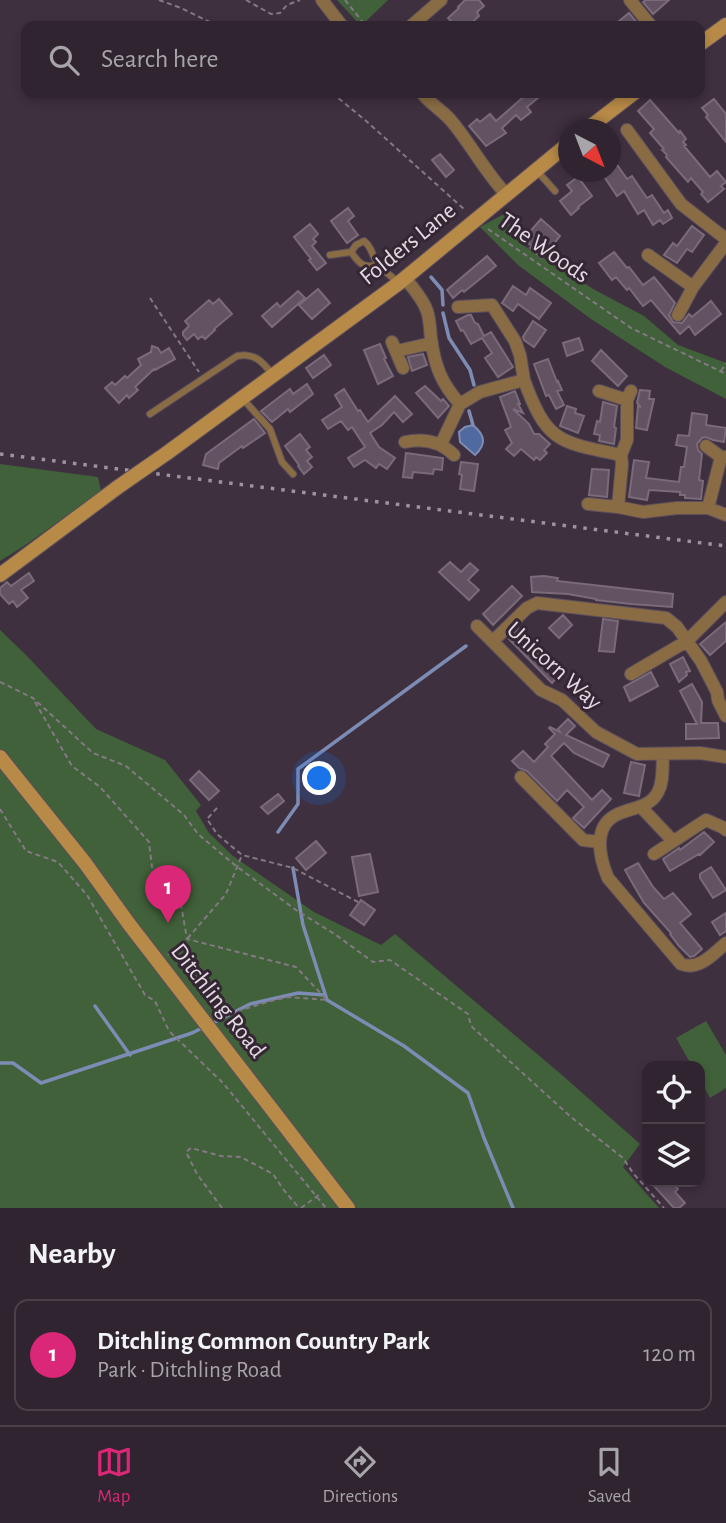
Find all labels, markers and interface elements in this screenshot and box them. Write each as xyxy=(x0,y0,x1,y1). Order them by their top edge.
search box xyxy=(21,21,705,98)
icon: search xyxy=(45,41,83,79)
text: Search here xyxy=(101,46,219,72)
north arrow xyxy=(558,119,621,182)
street label: Folders Lane xyxy=(356,198,460,290)
street label: The Woods xyxy=(494,208,594,288)
street label: Unicorn Way xyxy=(502,617,606,715)
your location xyxy=(302,761,336,795)
pin: 1 xyxy=(145,865,191,923)
street label: Ditchling Road xyxy=(166,939,270,1063)
map controls xyxy=(642,1061,705,1187)
button: locate xyxy=(642,1061,705,1124)
button: layers xyxy=(642,1124,705,1187)
text: Nearby xyxy=(28,1239,116,1269)
text: Ditchling Common Country Park xyxy=(97,1328,430,1354)
text: 1 xyxy=(49,1343,57,1366)
text: 120 m xyxy=(643,1343,696,1366)
text: Park · Ditchling Road xyxy=(97,1359,282,1382)
tab: Map xyxy=(95,1443,133,1508)
tab: Directions xyxy=(322,1443,398,1508)
tab: Saved xyxy=(588,1443,631,1508)

